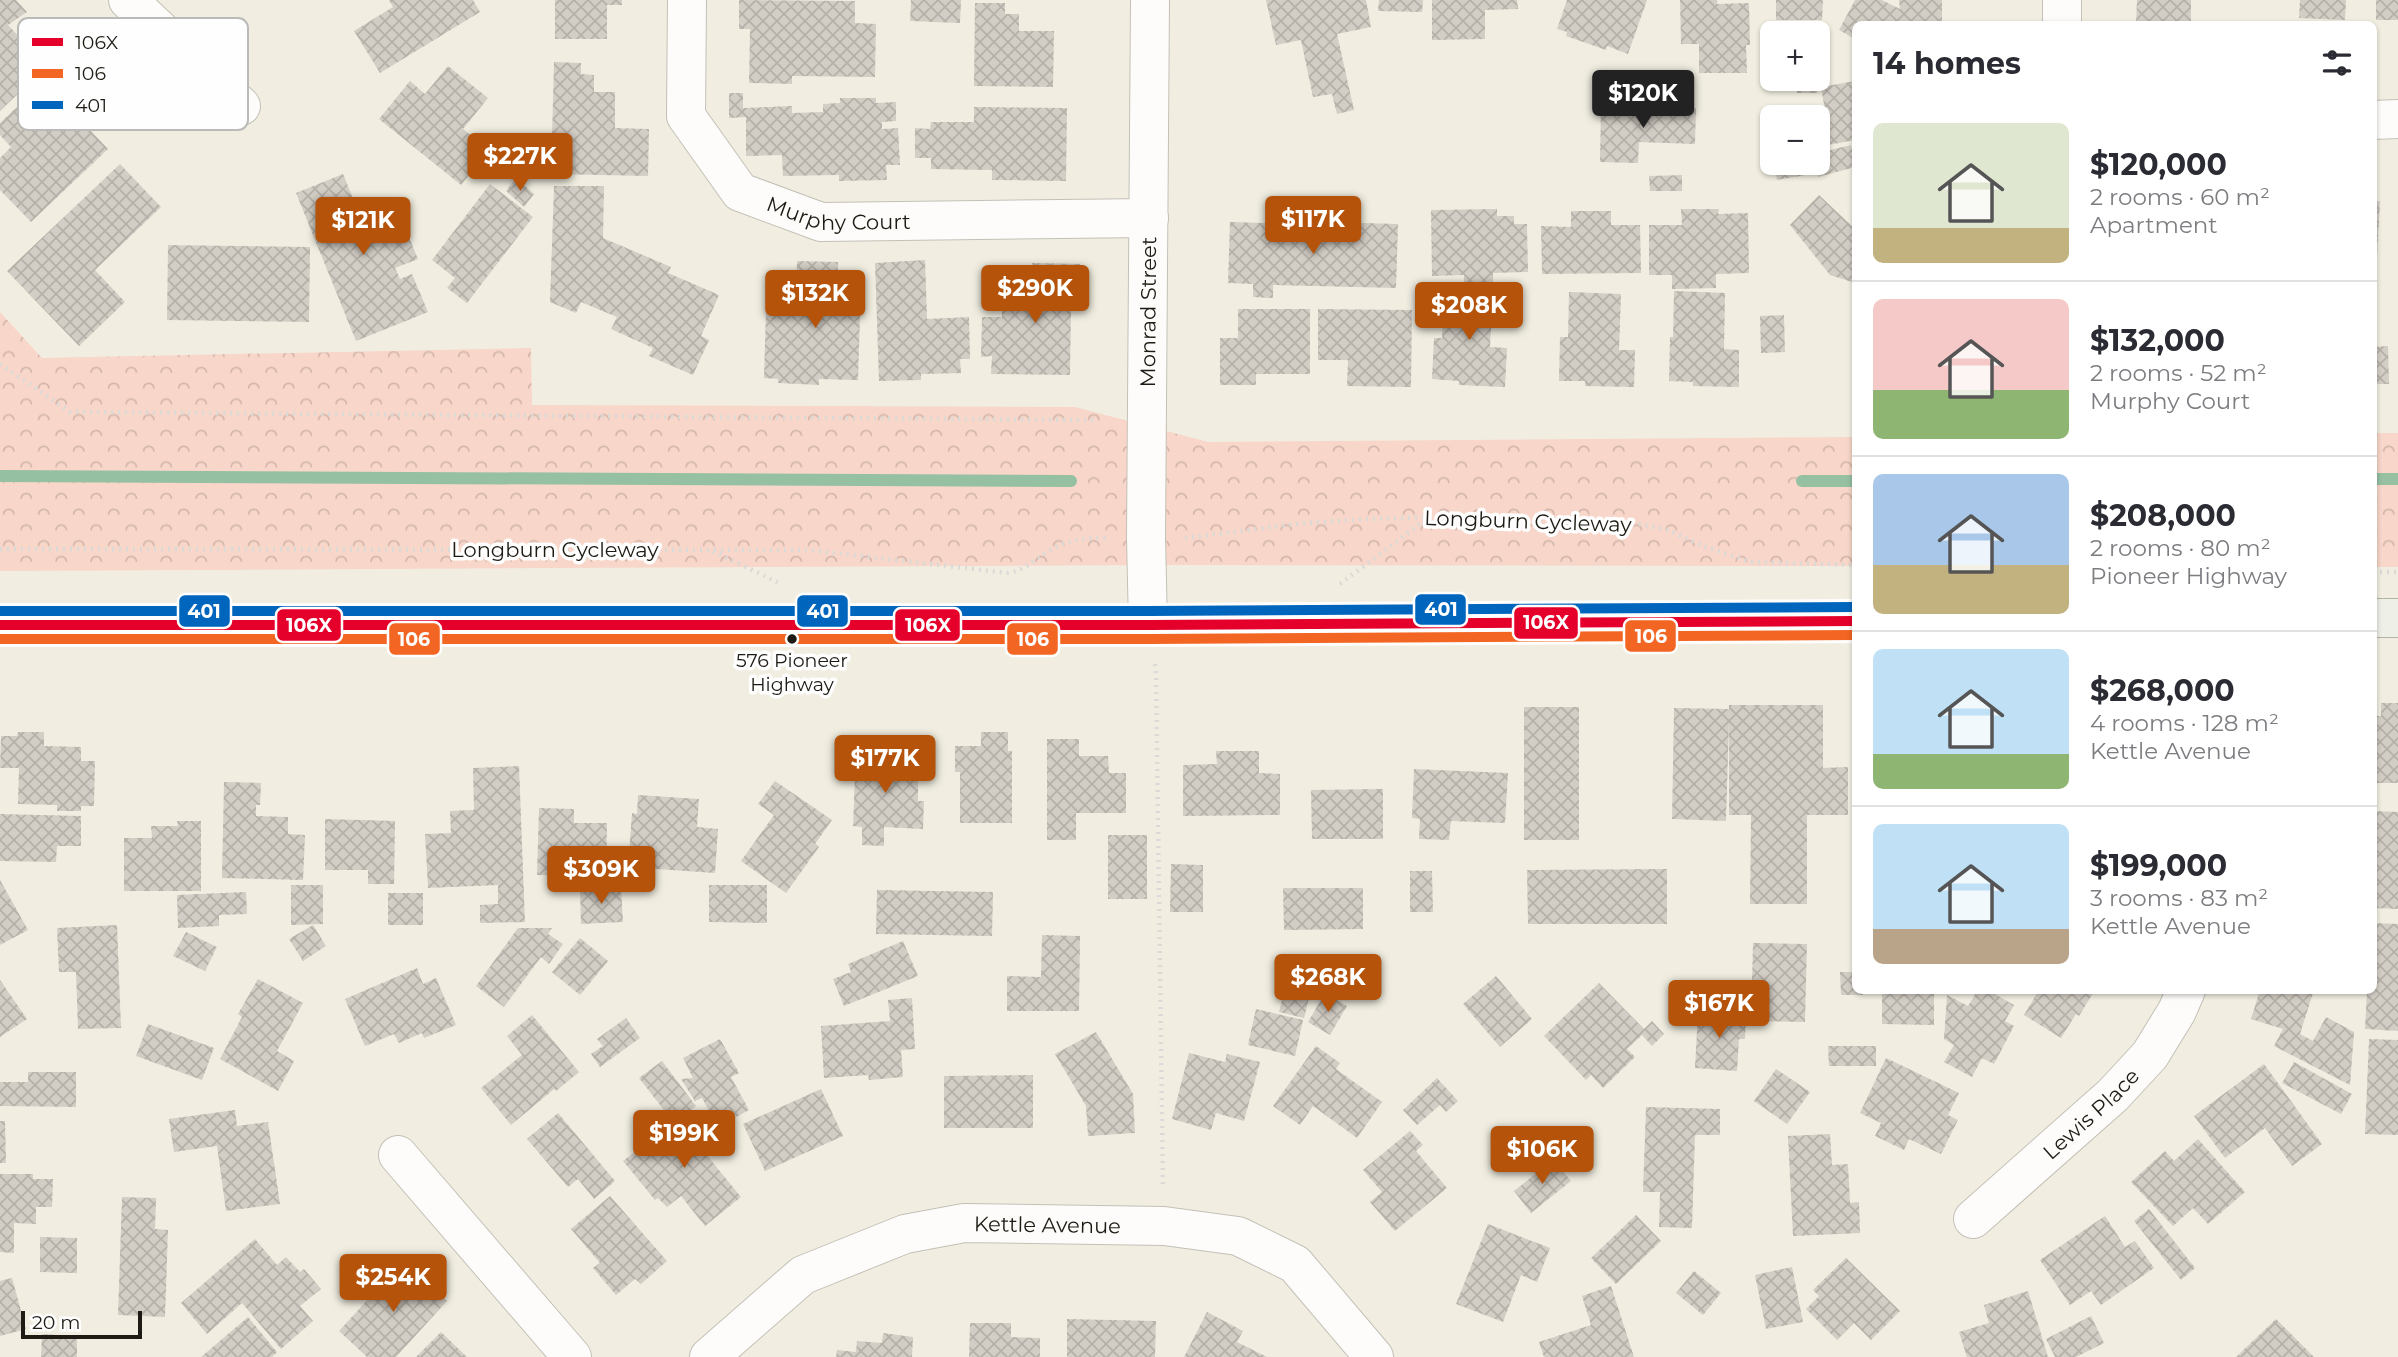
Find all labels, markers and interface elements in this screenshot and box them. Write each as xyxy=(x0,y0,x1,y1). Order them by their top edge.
legend xyxy=(18,18,248,130)
map controls xyxy=(1760,21,1830,175)
button: + xyxy=(1760,21,1830,91)
text: 106X xyxy=(75,31,119,54)
icon: filters xyxy=(2318,44,2356,82)
text: 14 homes xyxy=(1873,45,2021,82)
text: 106 xyxy=(75,62,106,85)
pin: $120K xyxy=(1594,71,1692,130)
text: $120K xyxy=(1608,79,1678,107)
text: 401 xyxy=(75,94,107,117)
button: − xyxy=(1760,105,1830,175)
pin: $227K xyxy=(471,134,569,193)
text: $227K xyxy=(483,142,557,170)
text: $120,000 xyxy=(2090,146,2227,183)
icon: home xyxy=(1929,151,2013,235)
text: 2 rooms · 60 m² xyxy=(2090,183,2270,211)
street label: Murphy Court xyxy=(763,191,911,235)
pin: $117K xyxy=(1264,196,1362,256)
pin: $121K xyxy=(314,198,412,257)
text: $117K xyxy=(1281,205,1345,233)
text: $121K xyxy=(331,206,395,234)
text: Apartment xyxy=(2090,211,2218,239)
street label: Monrad Street xyxy=(1135,237,1161,387)
pin: $290K xyxy=(986,266,1084,325)
pin: $132K xyxy=(766,270,864,330)
text: $290K xyxy=(997,274,1073,302)
text: $132K xyxy=(781,279,849,307)
pin: $208K xyxy=(1420,282,1518,342)
text: $208K xyxy=(1431,291,1507,319)
text: $132,000 xyxy=(2090,322,2225,359)
icon: home xyxy=(1929,327,2013,411)
text: 2 rooms · 52 m² xyxy=(2090,359,2267,387)
text: Murphy Court xyxy=(2090,387,2250,415)
text: $208,000 xyxy=(2090,497,2236,534)
icon: home xyxy=(1929,502,2013,586)
street label: Longburn Cycleway xyxy=(1424,505,1633,537)
text: 2 rooms · 80 m² xyxy=(2090,534,2271,562)
street label: Longburn Cycleway xyxy=(451,537,659,562)
text: Pioneer Highway xyxy=(2090,562,2287,590)
line badge: 401 xyxy=(1414,593,1467,626)
line badge: 401 xyxy=(178,594,231,628)
line badge: 401 xyxy=(796,594,849,628)
text: 401 xyxy=(1424,598,1458,621)
text: 401 xyxy=(187,600,221,623)
text: 401 xyxy=(806,600,840,623)
line badge: 106X xyxy=(1513,606,1579,640)
line badge: 106X xyxy=(276,608,342,642)
line badge: 106X xyxy=(894,608,961,642)
text: 106X xyxy=(1523,611,1569,634)
text: 106X xyxy=(286,614,332,637)
text: 106X xyxy=(905,614,951,637)
line badge: 106 xyxy=(1624,619,1677,653)
line badge: 106 xyxy=(388,622,441,656)
line badge: 106 xyxy=(1006,622,1059,656)
text: 106 xyxy=(1635,625,1667,648)
text: 106 xyxy=(398,628,430,651)
text: 106 xyxy=(1017,628,1049,651)
marker: 576 Pioneer Highway xyxy=(785,632,799,646)
place label: 576 Pioneer Highway xyxy=(736,649,848,696)
text: $268,000 xyxy=(2090,672,2235,709)
icon: home xyxy=(1929,677,2013,761)
text: 4 rooms · 128 m² xyxy=(2090,709,2279,737)
pin: $177K xyxy=(836,736,934,795)
text: Kettle Avenue xyxy=(2090,737,2251,765)
text: $177K xyxy=(851,744,920,772)
pin: $309K xyxy=(552,846,650,906)
text: $199,000 xyxy=(2090,847,2227,884)
icon: home xyxy=(1929,852,2013,936)
text: $309K xyxy=(563,855,639,883)
text: 3 rooms · 83 m² xyxy=(2090,884,2268,912)
text: Kettle Avenue xyxy=(2090,912,2251,940)
pin: $268K xyxy=(1279,954,1377,1014)
text: $268K xyxy=(1290,963,1366,991)
pin: $167K xyxy=(1670,981,1768,1040)
text: $167K xyxy=(1684,989,1754,1017)
street label: Lewis Place xyxy=(2037,1063,2144,1164)
pin: $199K xyxy=(635,1110,733,1170)
text: $199K xyxy=(649,1119,719,1147)
pin: $106K xyxy=(1493,1126,1591,1186)
text: $106K xyxy=(1507,1135,1577,1163)
street label: Kettle Avenue xyxy=(974,1211,1121,1238)
pin: $254K xyxy=(344,1254,442,1314)
text: $254K xyxy=(356,1263,430,1291)
scale bar xyxy=(21,1308,142,1340)
text: 20 m xyxy=(32,1311,80,1334)

